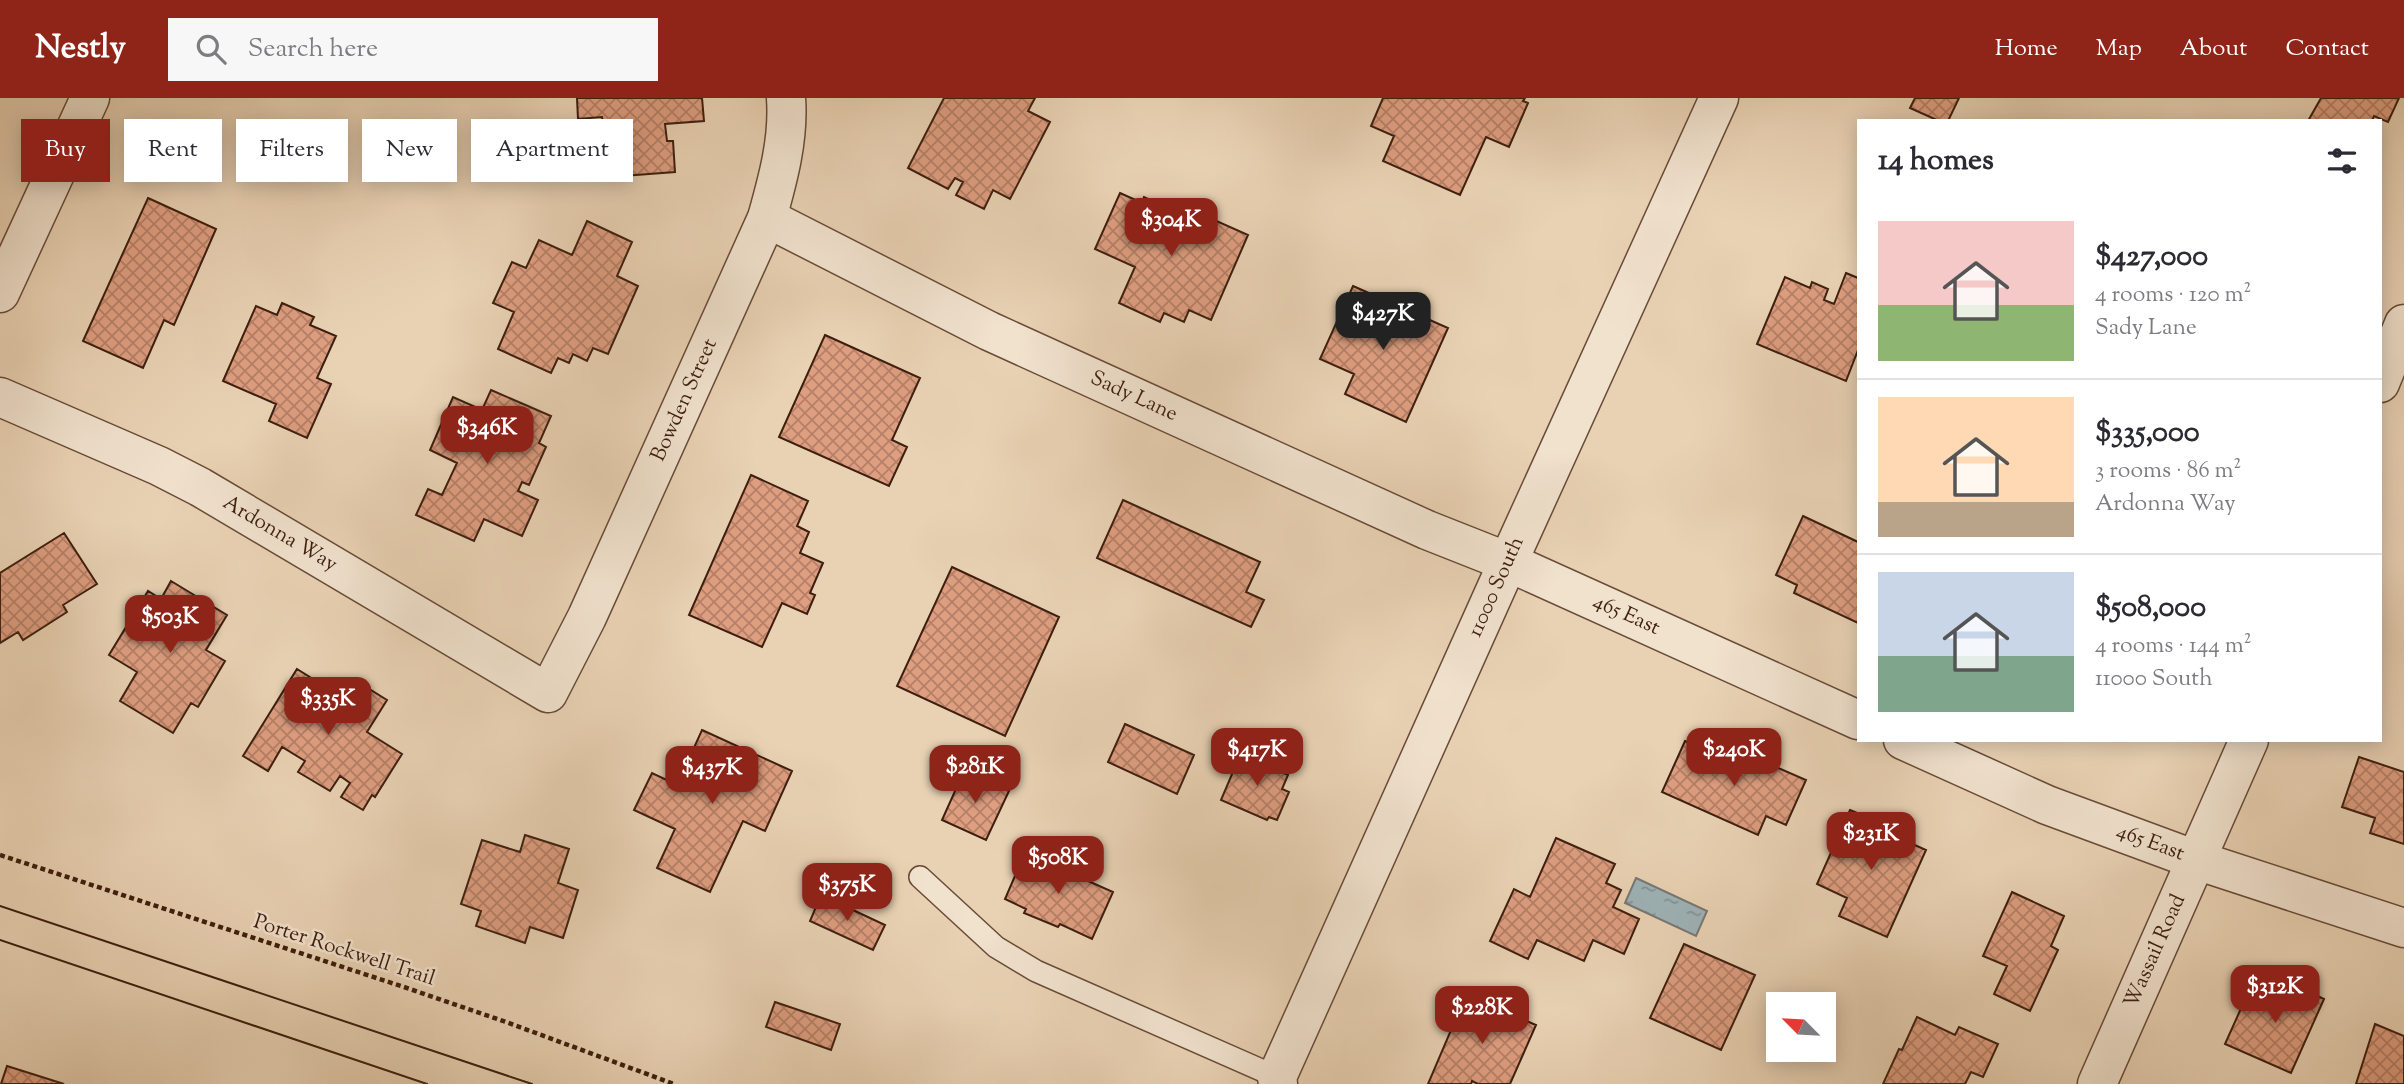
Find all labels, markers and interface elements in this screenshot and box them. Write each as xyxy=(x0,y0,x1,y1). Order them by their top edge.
search box xyxy=(168,18,658,81)
text: Nestly xyxy=(35,25,126,73)
icon: search xyxy=(192,30,230,68)
text: Search here xyxy=(248,31,378,68)
text: Home xyxy=(1995,32,2058,66)
text: Map xyxy=(2096,32,2142,66)
text: About xyxy=(2180,32,2247,66)
text: Contact xyxy=(2285,32,2369,66)
chip: Buy xyxy=(21,119,110,182)
chip: Rent xyxy=(124,119,222,182)
chip: Filters xyxy=(236,119,348,182)
chip: New xyxy=(362,119,457,182)
chip: Apartment xyxy=(471,119,633,182)
text: 14 homes xyxy=(1878,140,1994,183)
icon: filters xyxy=(2323,142,2361,180)
pin: $304K xyxy=(1122,198,1220,258)
text: $304K xyxy=(1141,204,1201,237)
text: $427,000 xyxy=(2095,236,2208,279)
icon: home xyxy=(1934,249,2018,333)
text: 4 rooms · 120 m² xyxy=(2095,279,2251,312)
pin: $427K xyxy=(1334,292,1432,352)
text: $427K xyxy=(1352,298,1414,331)
text: Sady Lane xyxy=(2095,312,2197,345)
street label: Bowden Street xyxy=(644,334,726,467)
street label: Sady Lane xyxy=(1085,364,1182,430)
pin: $346K xyxy=(438,406,536,466)
text: $346K xyxy=(456,412,518,445)
text: $335,000 xyxy=(2095,412,2200,455)
icon: home xyxy=(1934,425,2018,509)
text: 3 rooms · 86 m² xyxy=(2095,455,2241,488)
text: Ardonna Way xyxy=(2095,488,2236,521)
street label: Ardonna Way xyxy=(217,489,343,580)
street label: 11000 South xyxy=(1461,532,1533,642)
street label: 465 East xyxy=(1588,587,1664,644)
text: $508,000 xyxy=(2095,587,2206,630)
pin: $503K xyxy=(121,596,219,655)
icon: home xyxy=(1934,600,2018,684)
text: $503K xyxy=(141,601,199,634)
text: 4 rooms · 144 m² xyxy=(2095,630,2252,663)
text: 11000 South xyxy=(2095,663,2213,696)
pin: $335K xyxy=(279,678,377,737)
text: $335K xyxy=(300,683,356,716)
pin: $417K xyxy=(1208,728,1306,788)
pin: $240K xyxy=(1685,728,1783,788)
text: $417K xyxy=(1227,734,1287,767)
text: $240K xyxy=(1702,734,1766,767)
pin: $437K xyxy=(663,746,761,806)
pin: $281K xyxy=(926,746,1024,805)
text: $281K xyxy=(946,751,1005,784)
text: $437K xyxy=(681,752,743,785)
pin: $231K xyxy=(1822,812,1920,872)
street label: 465 East xyxy=(2112,817,2188,869)
text: $231K xyxy=(1843,818,1899,851)
pin: $508K xyxy=(1009,836,1107,896)
text: $508K xyxy=(1028,842,1088,875)
pin: $375K xyxy=(798,864,896,923)
text: $375K xyxy=(818,869,876,902)
street label: Wassail Road xyxy=(2117,890,2194,1013)
street label: Porter Rockwell Trail xyxy=(249,907,439,995)
pin: $312K xyxy=(2226,965,2324,1025)
text: $312K xyxy=(2247,971,2303,1004)
pin: $228K xyxy=(1433,986,1531,1046)
text: $228K xyxy=(1451,992,1513,1025)
north arrow xyxy=(1766,992,1836,1062)
map controls xyxy=(1766,992,1836,1062)

